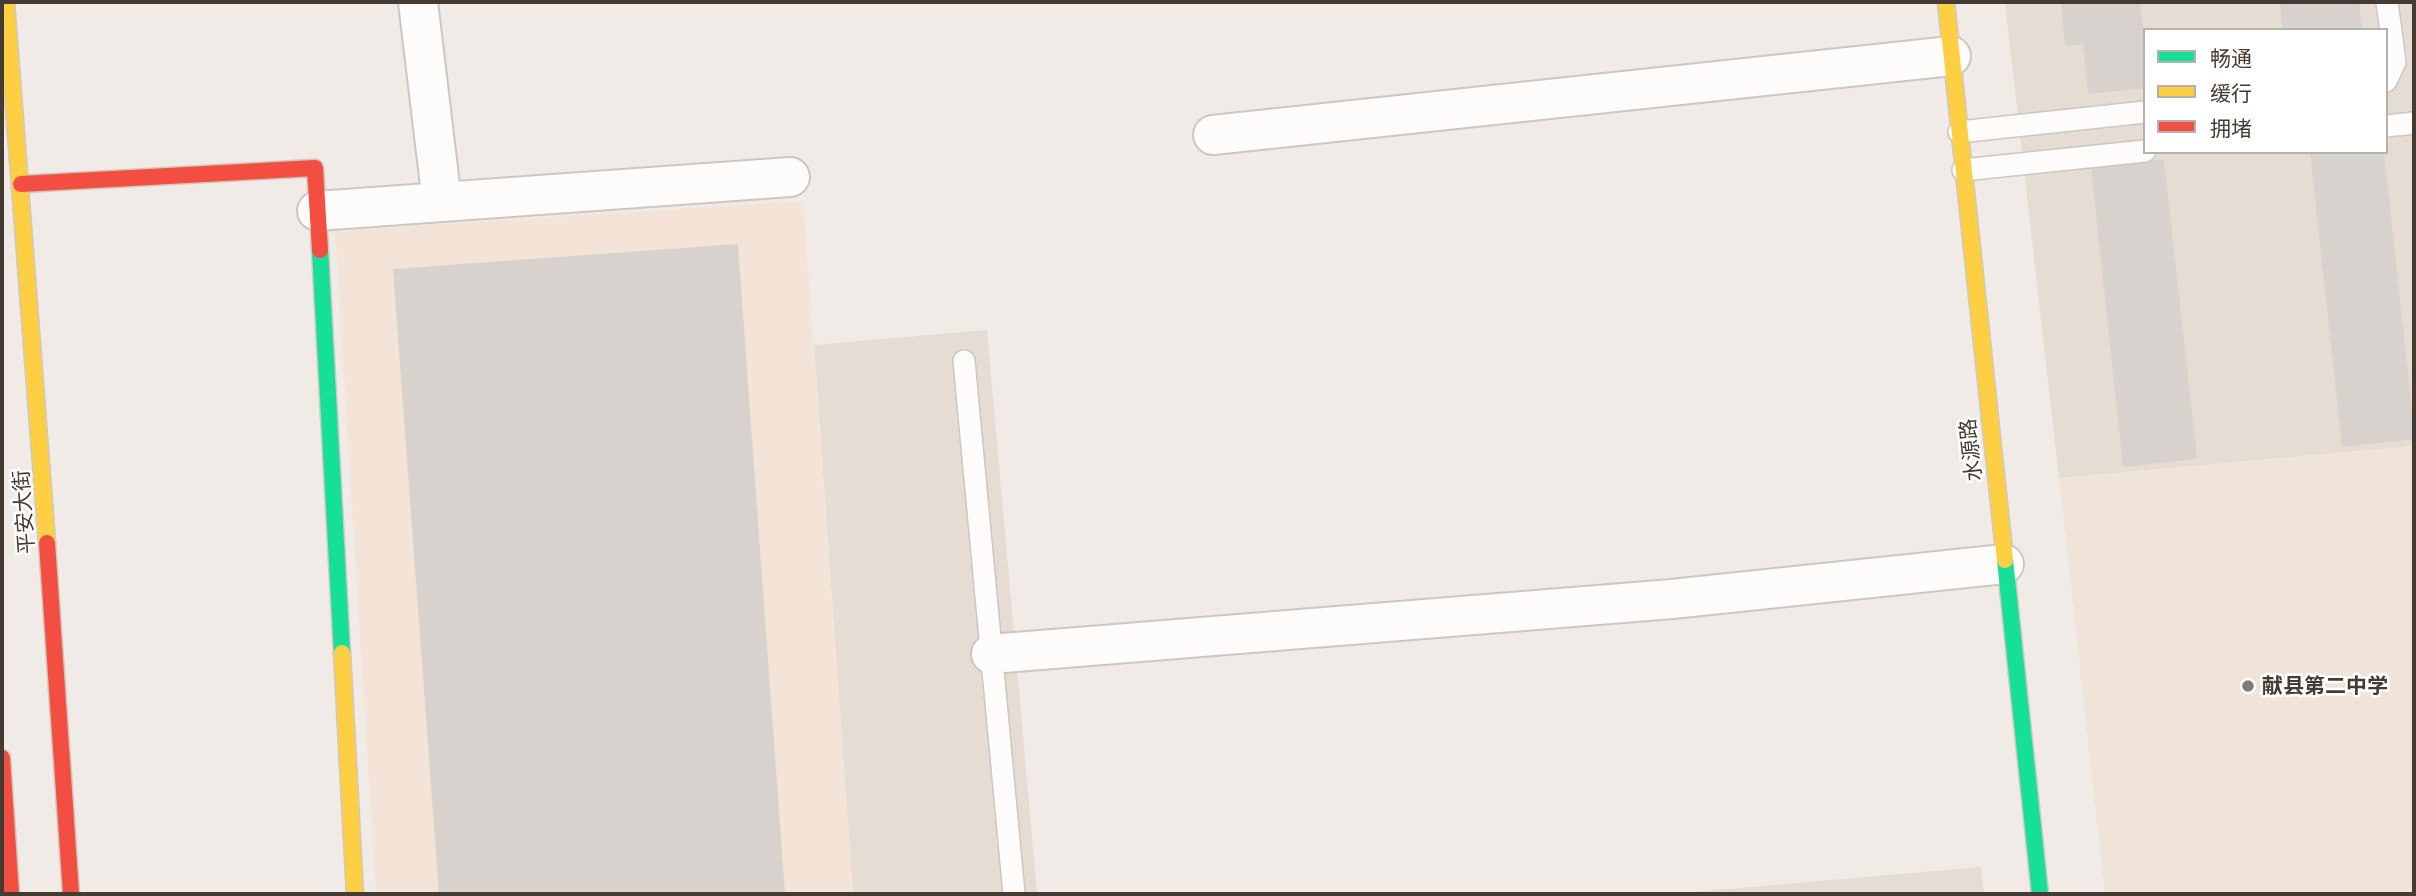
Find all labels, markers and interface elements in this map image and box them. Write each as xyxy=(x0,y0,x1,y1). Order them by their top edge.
legend xyxy=(2143,28,2388,154)
text: 畅通 xyxy=(2210,45,2252,70)
text: 缓行 xyxy=(2210,80,2252,105)
text: 拥堵 xyxy=(2210,115,2252,140)
street label: 水源路 xyxy=(1955,417,1987,483)
street label: 平安大街 xyxy=(9,469,39,555)
place label: 献县第二中学 xyxy=(2262,673,2388,699)
marker: 献县第二中学 xyxy=(2240,678,2256,694)

